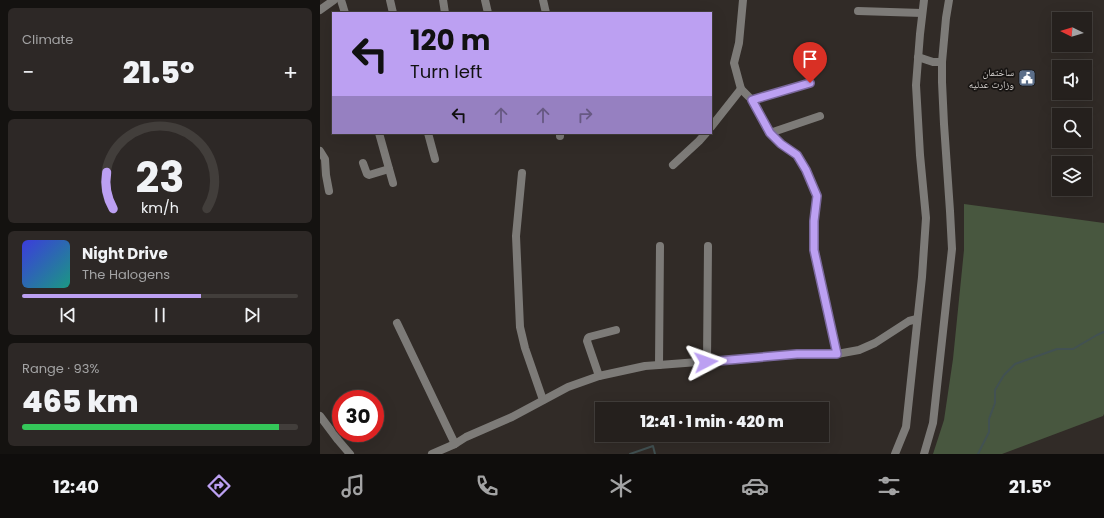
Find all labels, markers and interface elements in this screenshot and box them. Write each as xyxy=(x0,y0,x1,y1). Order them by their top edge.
north arrow xyxy=(1052,12,1092,52)
map controls xyxy=(1052,12,1092,196)
text: 120 m xyxy=(410,21,490,60)
icon: left xyxy=(344,28,396,80)
text: Climate xyxy=(22,30,73,49)
pin xyxy=(793,42,827,83)
icon: arrive xyxy=(799,48,821,70)
text: 21.5° xyxy=(123,51,194,94)
text: − xyxy=(22,57,34,88)
text: + xyxy=(283,57,298,88)
text: Turn left xyxy=(410,59,482,84)
button: sound xyxy=(1052,60,1092,100)
place label: ساختمان وزارت عدلیه xyxy=(969,65,1014,92)
public building icon: ساختمان وزارت عدلیه xyxy=(1017,68,1037,88)
icon: left xyxy=(448,104,470,126)
icon: ahead xyxy=(490,104,512,126)
icon: ahead xyxy=(532,104,554,126)
icon: right xyxy=(574,104,596,126)
button: search xyxy=(1052,108,1092,148)
text: 23 xyxy=(136,148,184,207)
button: layers xyxy=(1052,156,1092,196)
text: km/h xyxy=(141,198,179,218)
text: Night Drive xyxy=(82,243,168,264)
text: The Halogens xyxy=(82,265,170,284)
icon: previous xyxy=(57,304,79,326)
icon: pause xyxy=(149,304,171,326)
icon: next xyxy=(241,304,263,326)
position arrow xyxy=(685,341,727,383)
text: Range · 93% xyxy=(22,359,99,378)
text: 465 km xyxy=(22,380,139,423)
speed limit sign: 30 xyxy=(332,390,384,442)
text: 12:41 · 1 min · 420 m xyxy=(640,411,784,432)
icon: directions xyxy=(205,472,233,500)
icon: music xyxy=(339,472,367,500)
icon: phone xyxy=(473,472,501,500)
icon: climate xyxy=(607,472,635,500)
icon: car xyxy=(741,472,769,500)
icon: filters xyxy=(875,472,903,500)
text: 12:40 xyxy=(53,474,99,499)
text: 21.5° xyxy=(1009,474,1051,499)

